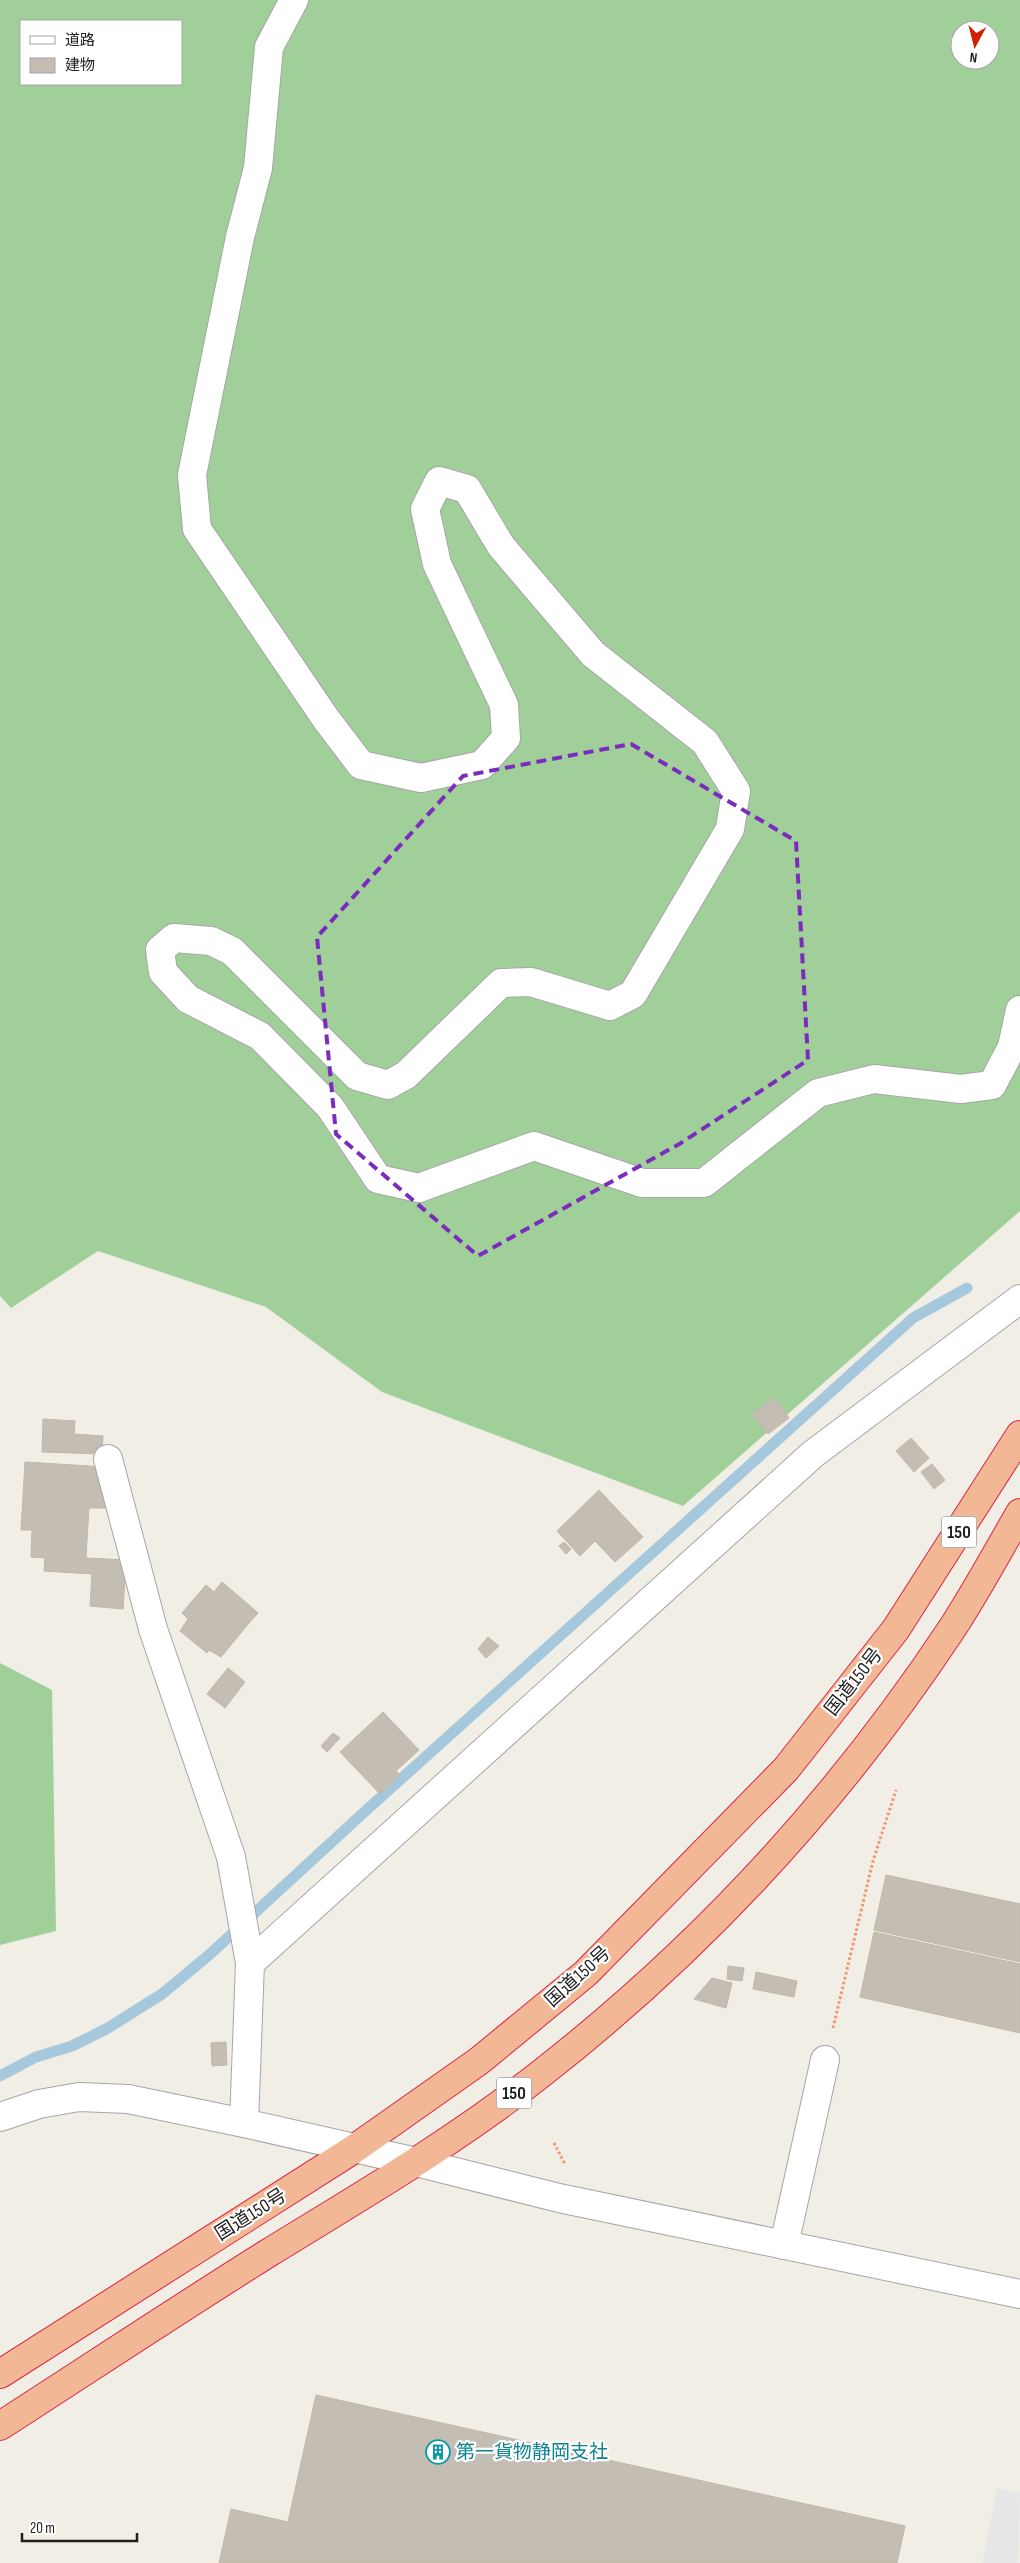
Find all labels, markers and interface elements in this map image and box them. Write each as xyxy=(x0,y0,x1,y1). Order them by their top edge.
legend xyxy=(20,20,182,85)
north arrow xyxy=(950,20,1000,70)
text: 道路 xyxy=(65,31,95,50)
text: N xyxy=(969,49,978,66)
text: 建物 xyxy=(65,56,95,75)
road number: 150 xyxy=(942,1516,976,1548)
street label: 国道150号 xyxy=(820,1643,888,1721)
street label: 国道150号 xyxy=(541,1942,615,2012)
road number: 150 xyxy=(496,2078,532,2108)
street label: 国道150号 xyxy=(211,2184,291,2246)
building icon: 第一貨物静岡支社 xyxy=(425,2439,451,2465)
place label: 第一貨物静岡支社 xyxy=(456,2441,608,2464)
scale bar xyxy=(22,2510,138,2542)
text: 20 m xyxy=(30,2519,55,2538)

